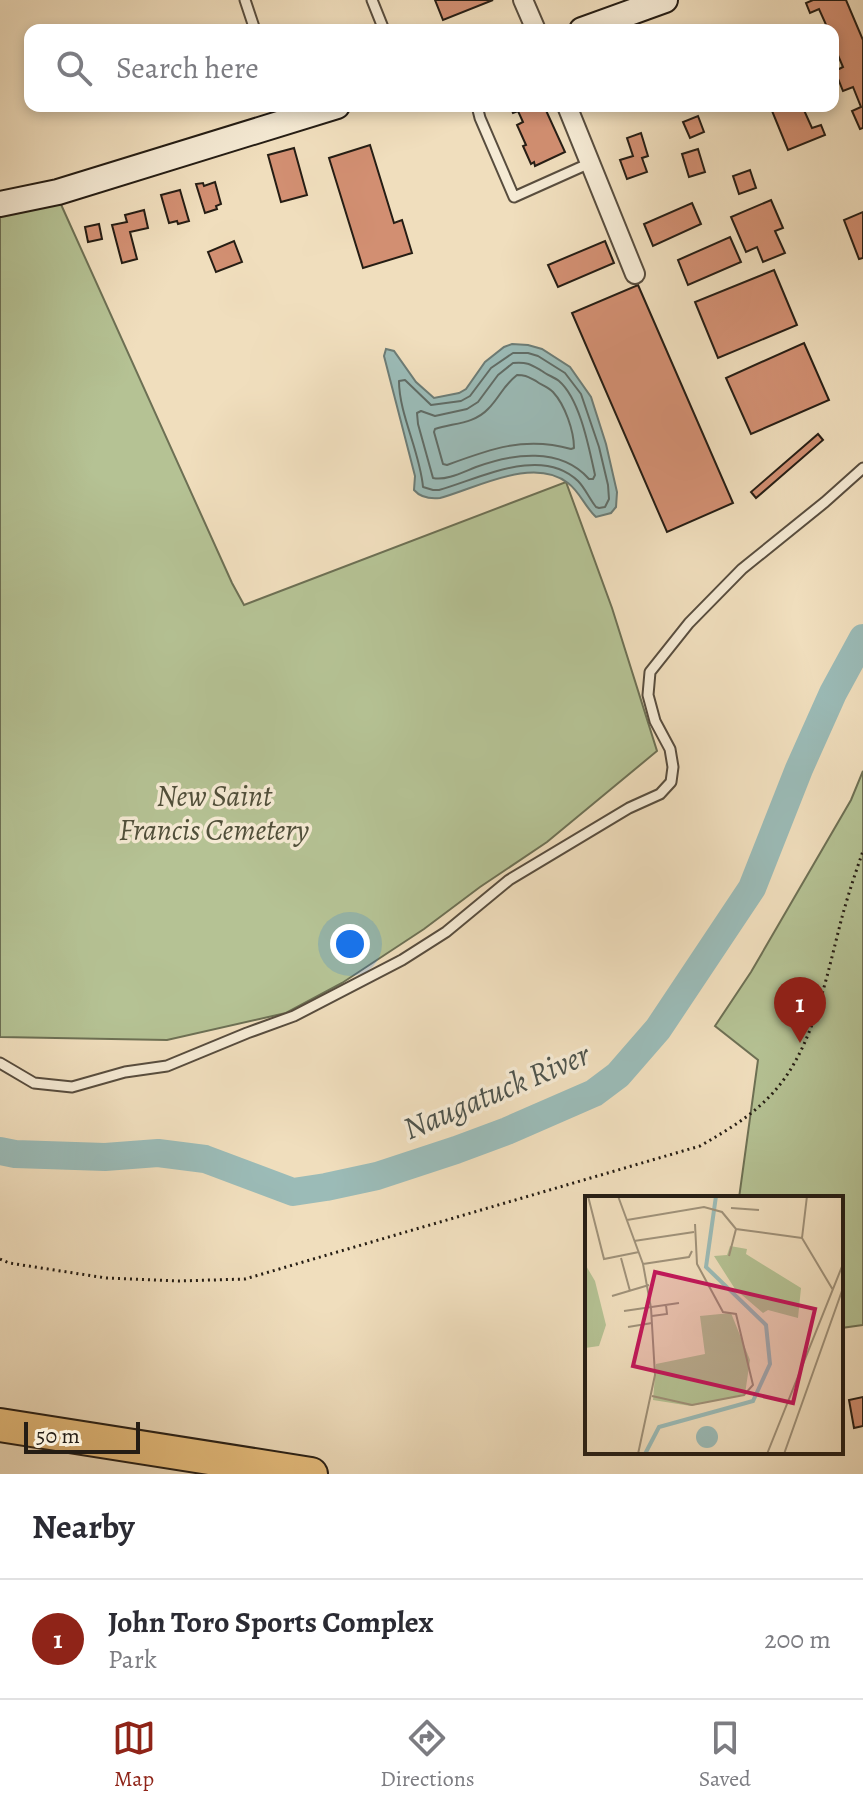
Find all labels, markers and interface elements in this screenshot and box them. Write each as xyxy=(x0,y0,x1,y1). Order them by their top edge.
search box xyxy=(24,24,839,112)
icon: search xyxy=(52,46,96,90)
text: Search here xyxy=(116,48,259,88)
park label: New Saint Francis Cemetery xyxy=(119,776,309,850)
your location xyxy=(330,924,370,964)
pin: 1 xyxy=(774,977,826,1043)
water label: Naugatuck River xyxy=(396,1032,597,1150)
inset map xyxy=(585,1196,843,1454)
scale bar xyxy=(24,1418,140,1454)
text: 50 m xyxy=(36,1421,80,1451)
text: Nearby xyxy=(32,1503,135,1550)
text: John Toro Sports Complex xyxy=(108,1602,433,1642)
text: 1 xyxy=(53,1622,63,1657)
text: 200 m xyxy=(764,1622,831,1657)
text: Park xyxy=(108,1642,157,1677)
tab: Map xyxy=(112,1716,156,1794)
tab: Directions xyxy=(380,1716,475,1794)
tab: Saved xyxy=(699,1716,751,1794)

